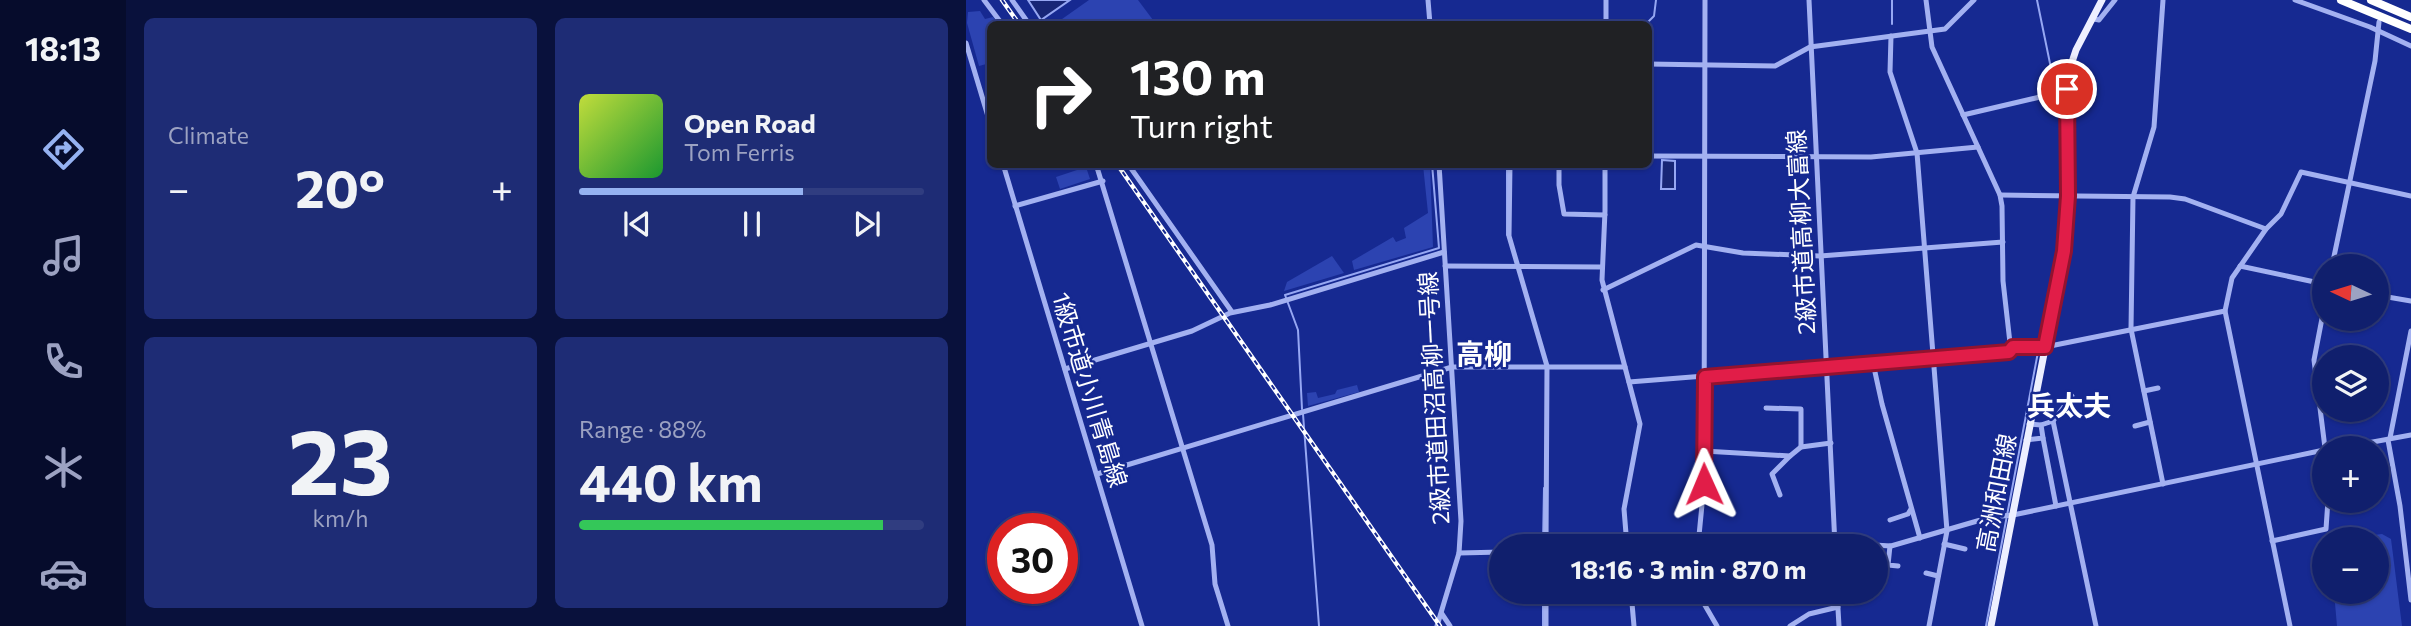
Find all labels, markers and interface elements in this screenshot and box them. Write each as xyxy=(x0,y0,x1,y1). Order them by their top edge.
text: 18:13 xyxy=(25,28,101,68)
text: 130 m xyxy=(1130,45,1265,105)
icon: right xyxy=(1015,49,1106,140)
pin xyxy=(2037,59,2097,119)
icon: arrive xyxy=(2048,70,2086,108)
text: Turn right xyxy=(1130,105,1273,145)
text: Open Road xyxy=(684,107,816,138)
text: Climate xyxy=(168,121,249,149)
icon: directions xyxy=(39,125,88,174)
street label: 2級市道高柳大富線 xyxy=(1781,129,1820,335)
text: Tom Ferris xyxy=(684,138,795,166)
text: 20° xyxy=(295,155,385,219)
text: − xyxy=(168,164,190,211)
text: + xyxy=(491,164,513,211)
icon: previous xyxy=(618,205,656,243)
icon: pause xyxy=(733,205,771,243)
icon: next xyxy=(848,205,886,243)
icon: music xyxy=(39,231,88,280)
north arrow xyxy=(2312,254,2389,331)
map controls xyxy=(2312,254,2389,604)
street label: 2級市道田沼高柳一号線 xyxy=(1412,271,1455,525)
street label: 1級市道小川青島線 xyxy=(1047,289,1134,491)
district label: 高柳 xyxy=(1456,336,1512,370)
icon: phone xyxy=(39,337,88,386)
button: layers xyxy=(2312,345,2389,422)
district label: 兵太夫 xyxy=(2027,388,2111,422)
text: 23 xyxy=(288,402,393,514)
text: Range · 88% xyxy=(579,415,706,443)
street label: 高洲和田線 xyxy=(1970,431,2021,554)
button: + xyxy=(2312,436,2389,513)
icon: climate xyxy=(39,443,88,492)
position arrow xyxy=(1667,447,1741,521)
text: 440 km xyxy=(579,449,763,513)
text: km/h xyxy=(313,504,368,532)
speed limit sign: 30 xyxy=(987,513,1078,604)
button: − xyxy=(2312,527,2389,604)
icon: car xyxy=(39,549,88,598)
text: 18:16 · 3 min · 870 m xyxy=(1570,553,1807,584)

